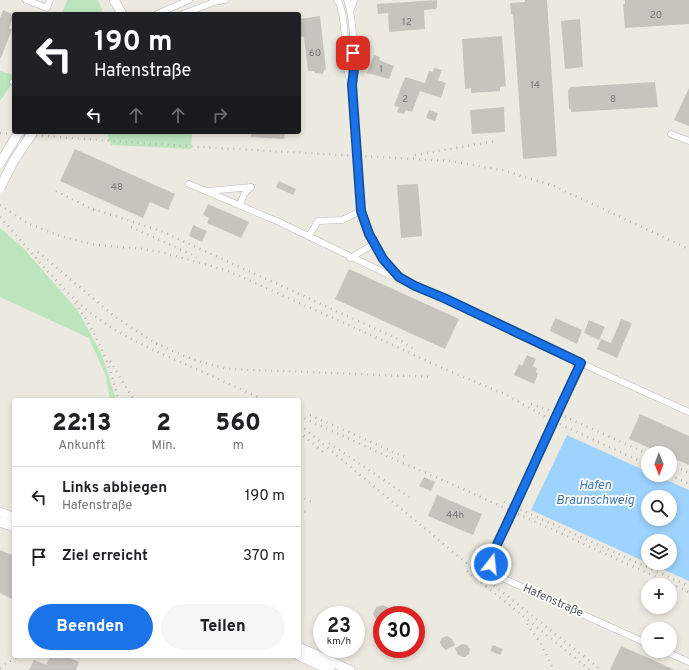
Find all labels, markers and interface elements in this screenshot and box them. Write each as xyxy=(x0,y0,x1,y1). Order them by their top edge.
house number: 20 xyxy=(650,9,662,22)
house number: 12 xyxy=(402,16,412,29)
text: 190 m xyxy=(94,25,172,61)
icon: left xyxy=(28,28,80,80)
pin xyxy=(336,36,370,70)
icon: arrive xyxy=(342,42,364,64)
house number: 60 xyxy=(309,47,321,60)
text: Hafenstraße xyxy=(94,60,191,83)
house number: 1 xyxy=(379,63,383,76)
house number: 14 xyxy=(530,79,540,92)
house number: 2 xyxy=(402,93,408,106)
house number: 8 xyxy=(610,93,616,106)
icon: left xyxy=(83,104,105,126)
icon: ahead xyxy=(125,104,147,126)
icon: ahead xyxy=(167,104,189,126)
icon: right xyxy=(209,104,231,126)
house number: 48 xyxy=(111,181,123,194)
text: 22:13 xyxy=(52,409,112,439)
text: 2 xyxy=(156,409,171,439)
text: 560 xyxy=(216,409,261,439)
text: Ankunft xyxy=(58,438,105,454)
text: Min. xyxy=(152,438,176,454)
text: m xyxy=(233,438,244,454)
north arrow xyxy=(641,446,677,482)
map controls xyxy=(641,446,677,658)
water label: Hafen Braunschweig xyxy=(556,478,635,509)
text: Links abbiegen xyxy=(62,479,167,498)
icon: left xyxy=(28,486,50,508)
text: 190 m xyxy=(245,487,285,506)
button: search xyxy=(641,490,677,526)
text: Hafenstraße xyxy=(62,498,132,514)
house number: 44h xyxy=(446,509,464,522)
button: layers xyxy=(641,534,677,570)
position arrow xyxy=(470,543,512,585)
icon: arrive xyxy=(28,546,50,568)
text: Ziel erreicht xyxy=(62,547,148,566)
text: 370 m xyxy=(243,547,285,566)
button: + xyxy=(641,578,677,614)
street label: Hafenstraße xyxy=(520,581,586,621)
button: Beenden xyxy=(28,604,153,650)
button: Teilen xyxy=(161,604,285,650)
speed limit sign: 30 xyxy=(373,606,425,658)
text: 23 xyxy=(327,614,351,640)
button: − xyxy=(641,622,677,658)
text: km/h xyxy=(327,635,351,648)

